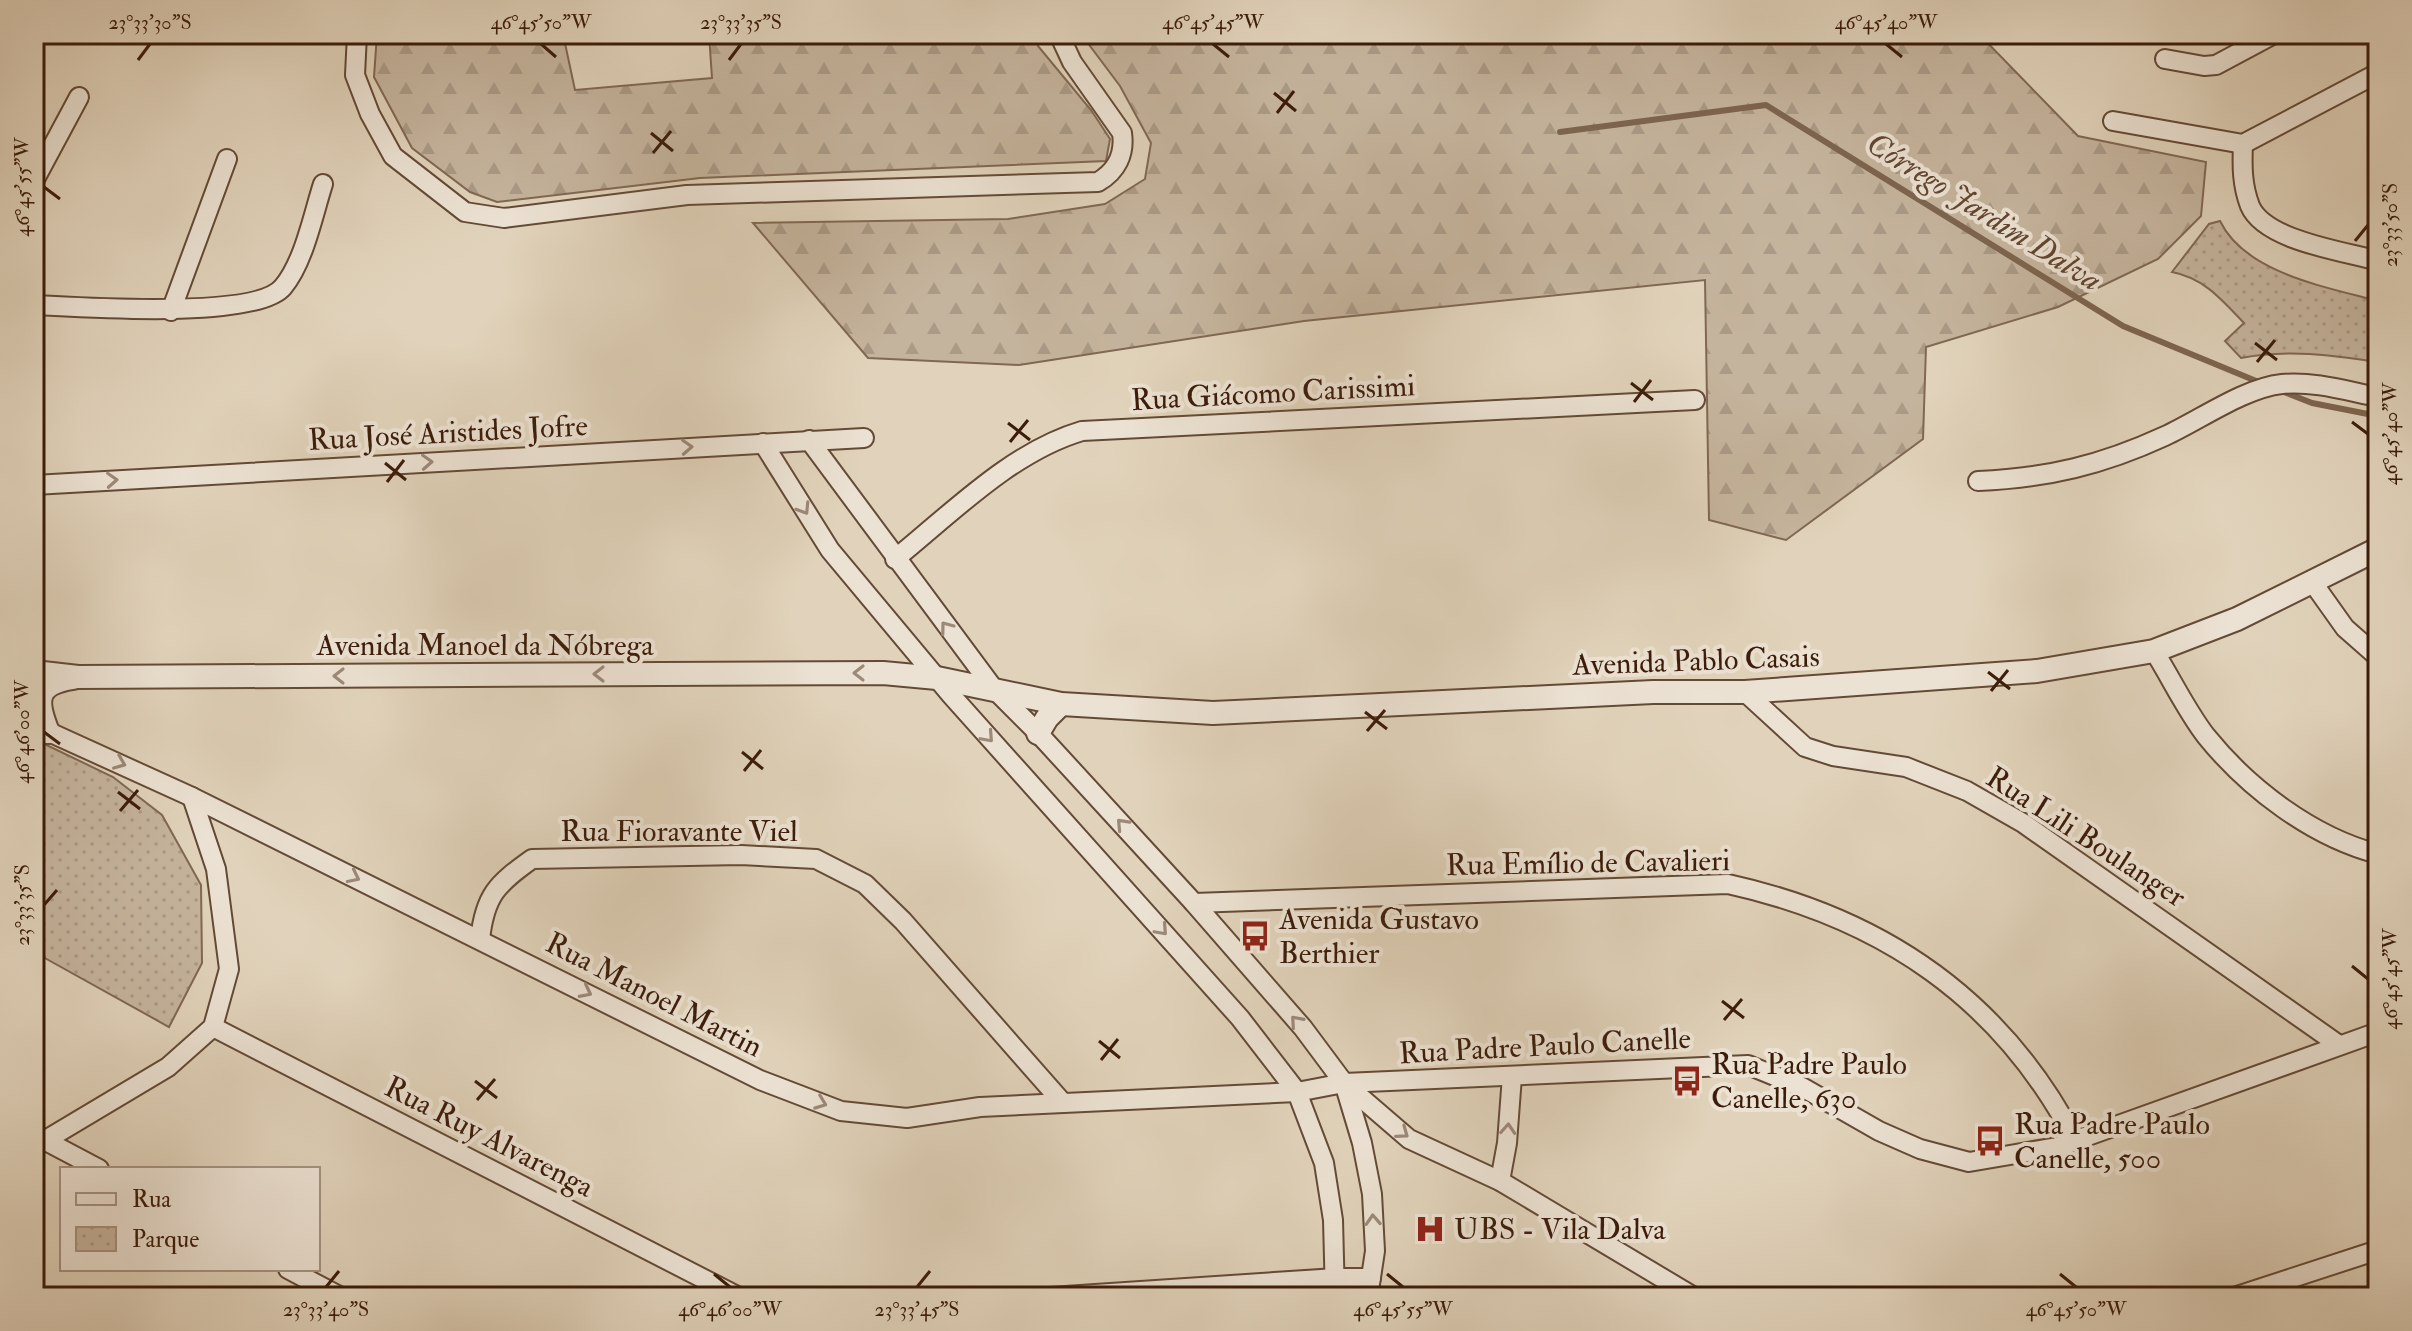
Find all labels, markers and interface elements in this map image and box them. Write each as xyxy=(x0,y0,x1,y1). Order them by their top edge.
text: 23°33'30"S xyxy=(108,10,192,35)
text: 46°45'50"W xyxy=(491,10,592,35)
text: 23°33'35"S xyxy=(700,10,782,35)
text: 46°45'45"W xyxy=(1162,10,1264,35)
text: 46°45'40"W xyxy=(1835,10,1938,35)
water label: Córrego Jardim Dalva xyxy=(1859,124,2109,300)
text: 46°45'55"W xyxy=(10,137,35,237)
text: 23°33'50"S xyxy=(2378,183,2403,267)
street label: Rua Giácomo Carissimi xyxy=(1130,367,1416,419)
text: 46°45'40"W xyxy=(2378,382,2403,485)
street label: Rua José Aristides Jofre xyxy=(307,407,589,459)
one-way arrow xyxy=(681,439,694,456)
one-way arrow xyxy=(421,454,434,471)
one-way arrow xyxy=(106,472,119,489)
one-way arrow xyxy=(795,500,810,515)
one-way arrow xyxy=(942,621,956,635)
street label: Avenida Manoel da Nóbrega xyxy=(315,627,654,664)
street label: Avenida Pablo Casais xyxy=(1571,638,1820,684)
one-way arrow xyxy=(852,664,865,682)
one-way arrow xyxy=(592,665,605,683)
one-way arrow xyxy=(332,667,345,685)
text: 46°46'00"W xyxy=(10,680,35,784)
one-way arrow xyxy=(978,727,993,742)
one-way arrow xyxy=(112,753,126,770)
street label: Rua Lili Boulanger xyxy=(1979,759,2193,915)
street label: Rua Fioravante Viel xyxy=(560,813,798,850)
one-way arrow xyxy=(1118,819,1132,834)
street label: Rua Emílio de Cavalieri xyxy=(1446,842,1730,884)
text: 23°33'35"S xyxy=(10,864,35,946)
one-way arrow xyxy=(345,867,360,882)
place label: Avenida Gustavo Berthier xyxy=(1278,901,1479,972)
bus stop icon: Avenida Gustavo Berthier xyxy=(1238,919,1272,953)
one-way arrow xyxy=(1152,920,1166,935)
street label: Rua Manoel Martin xyxy=(539,924,769,1066)
text: 46°45'45"W xyxy=(2378,928,2403,1030)
one-way arrow xyxy=(578,983,593,998)
one-way arrow xyxy=(1292,1016,1306,1031)
street label: Rua Padre Paulo Canelle xyxy=(1398,1020,1692,1072)
place label: Rua Padre Paulo Canelle, 630 xyxy=(1711,1046,1907,1117)
bus stop icon: Rua Padre Paulo Canelle, 630 xyxy=(1670,1064,1704,1098)
street label: Rua Ruy Alvarenga xyxy=(378,1068,600,1206)
one-way arrow xyxy=(813,1093,827,1110)
place label: Rua Padre Paulo Canelle, 500 xyxy=(2014,1106,2210,1177)
one-way arrow xyxy=(1499,1122,1516,1135)
one-way arrow xyxy=(1395,1123,1409,1138)
bus stop icon: Rua Padre Paulo Canelle, 500 xyxy=(1973,1124,2007,1158)
legend xyxy=(60,1167,320,1271)
text: Rua xyxy=(132,1184,172,1215)
place label: UBS - Vila Dalva xyxy=(1454,1211,1666,1248)
hospital icon: UBS - Vila Dalva xyxy=(1413,1212,1447,1246)
one-way arrow xyxy=(1365,1213,1382,1226)
text: Parque xyxy=(132,1224,199,1255)
text: 23°33'40"S xyxy=(283,1297,369,1322)
text: 46°46'00"W xyxy=(678,1297,782,1322)
text: 23°33'45"S xyxy=(875,1297,959,1322)
text: 46°45'55"W xyxy=(1353,1297,1453,1322)
text: 46°45'50"W xyxy=(2026,1297,2127,1322)

